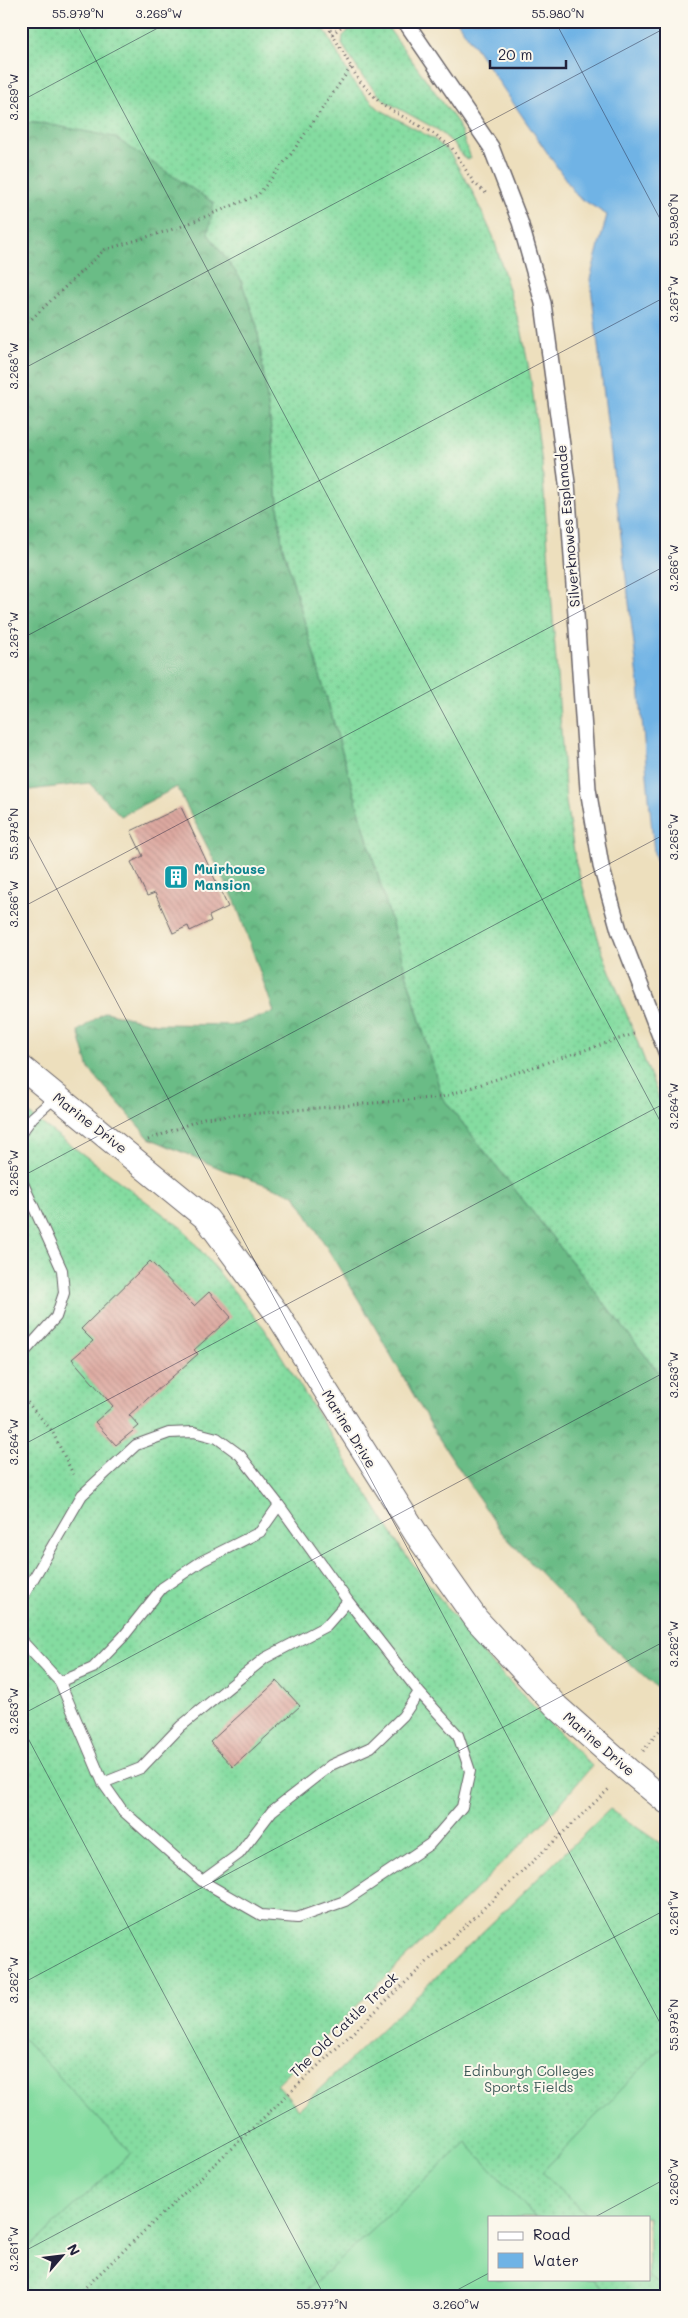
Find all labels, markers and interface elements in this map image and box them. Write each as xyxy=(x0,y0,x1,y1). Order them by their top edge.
text: 55.979°N xyxy=(52,5,104,21)
text: 3.269°W xyxy=(136,5,182,21)
text: 55.980°N xyxy=(532,5,584,21)
scale bar xyxy=(490,38,567,70)
text: 20 m xyxy=(498,44,532,64)
text: 3.269°W xyxy=(5,74,21,120)
text: 55.980°N xyxy=(665,194,681,246)
text: 3.267°W xyxy=(665,276,681,322)
text: 3.268°W xyxy=(5,343,21,389)
street label: Silverknowes Esplanade xyxy=(551,444,584,608)
text: 3.266°W xyxy=(665,545,681,591)
text: 3.267°W xyxy=(5,612,21,658)
text: 55.978°N xyxy=(5,808,21,860)
text: 3.265°W xyxy=(665,814,681,860)
place label: Muirhouse Mansion xyxy=(194,859,265,894)
building icon: Muirhouse Mansion xyxy=(163,864,189,890)
text: 3.266°W xyxy=(5,881,21,927)
text: 3.264°W xyxy=(665,1083,681,1129)
street label: Marine Drive xyxy=(49,1088,131,1158)
text: 3.265°W xyxy=(5,1150,21,1196)
text: 3.263°W xyxy=(665,1352,681,1398)
street label: Marine Drive xyxy=(318,1386,381,1472)
text: 3.264°W xyxy=(5,1419,21,1465)
text: 3.262°W xyxy=(665,1621,681,1667)
text: 3.263°W xyxy=(5,1688,21,1734)
street label: Marine Drive xyxy=(559,1707,639,1780)
text: 3.261°W xyxy=(665,1890,681,1936)
text: 3.262°W xyxy=(5,1957,21,2003)
street label: The Old Cattle Track xyxy=(285,1968,402,2081)
text: 55.978°N xyxy=(665,1999,681,2051)
park label: Edinburgh Colleges Sports Fields xyxy=(464,2061,594,2096)
text: 3.260°W xyxy=(665,2158,681,2206)
legend xyxy=(488,2216,650,2280)
text: Road xyxy=(533,2224,570,2244)
text: 3.261°W xyxy=(5,2226,21,2272)
north arrow xyxy=(38,2230,88,2280)
text: N xyxy=(63,2241,85,2259)
text: Water xyxy=(533,2250,579,2270)
text: 55.977°N xyxy=(296,2296,348,2312)
text: 3.260°W xyxy=(432,2296,480,2312)

